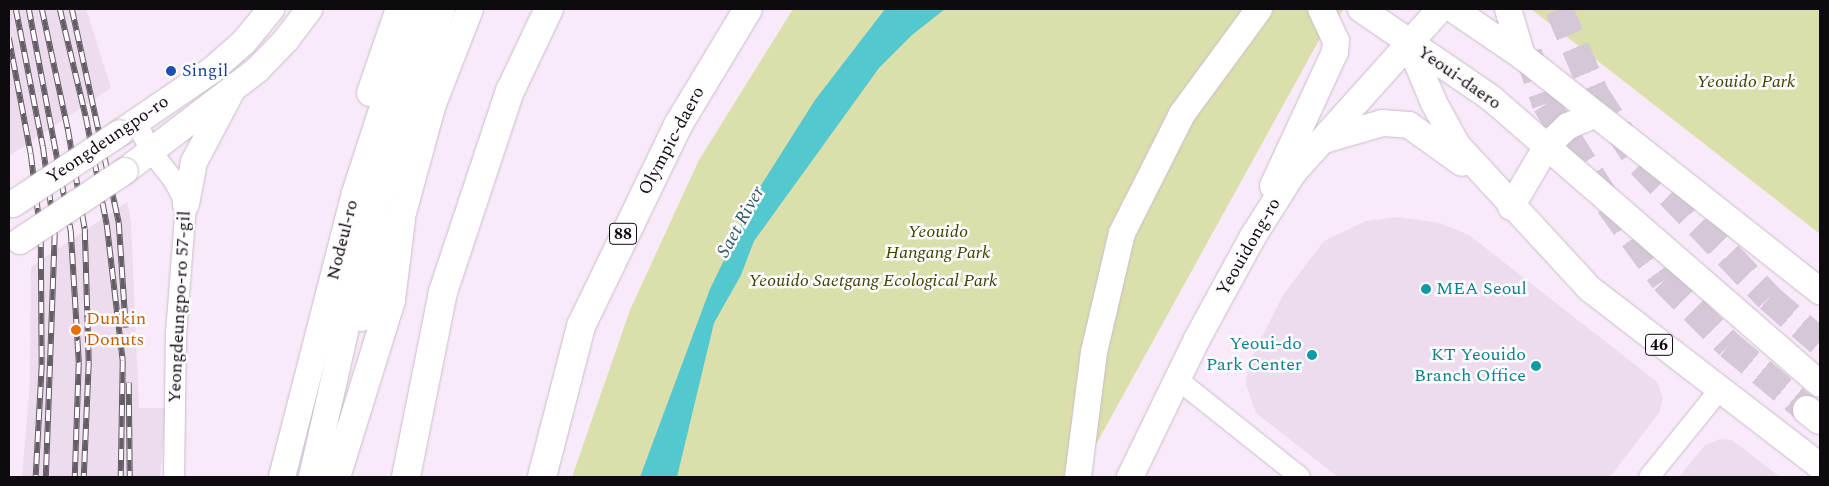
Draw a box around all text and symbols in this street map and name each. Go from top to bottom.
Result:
street label: Yeoui-daero [1413,41,1505,115]
place label: Singil [182,60,228,82]
marker: Singil [164,64,178,78]
park label: Yeouido Park [1697,71,1795,93]
street label: Olympic-daero [634,83,710,199]
street label: Yeongdeungpo-ro [43,91,173,189]
water label: Saet River [712,182,770,262]
street label: Yeouidong-ro [1212,194,1286,300]
street label: Nodeul-ro [323,198,363,282]
street label: Yeongdeungpo-ro 57-gil [164,210,196,404]
road number: 88 [608,220,638,248]
park label: Yeouido Hangang Park [886,222,990,264]
park label: Yeouido Saetgang Ecological Park [749,270,997,292]
place label: MEA Seoul [1436,278,1527,300]
marker: MEA Seoul [1420,283,1432,295]
place label: Dunkin Donuts [86,309,146,352]
marker: Dunkin Donuts [70,324,82,336]
road number: 46 [1644,332,1674,358]
place label: Yeoui-do Park Center [1206,334,1302,376]
place label: KT Yeouido Branch Office [1414,345,1526,388]
marker: Yeoui-do Park Center [1306,349,1318,361]
marker: KT Yeouido Branch Office [1530,360,1542,372]

